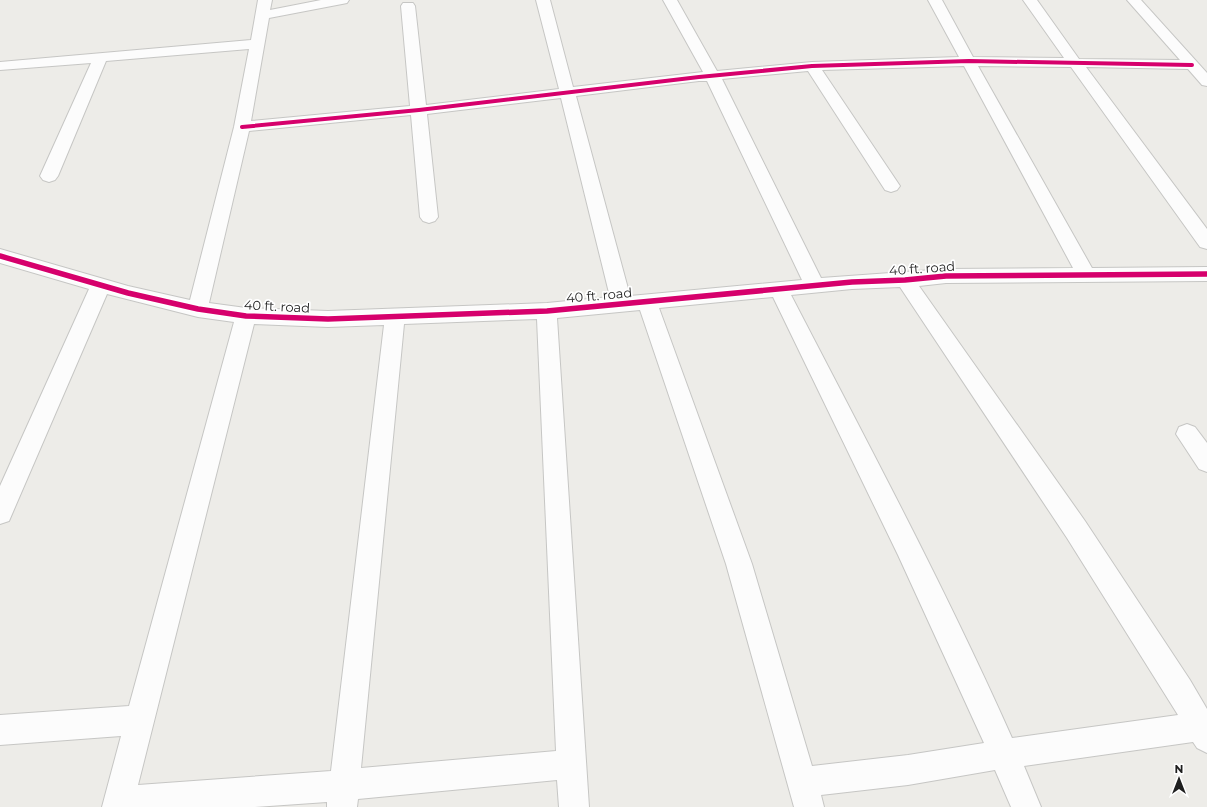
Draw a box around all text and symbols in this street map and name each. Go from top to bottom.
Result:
street label: 40 ft. road [888,258,956,278]
street label: 40 ft. road [565,284,633,306]
street label: 40 ft. road [244,296,310,316]
north arrow [1159,759,1199,799]
text: N [1175,762,1183,776]

